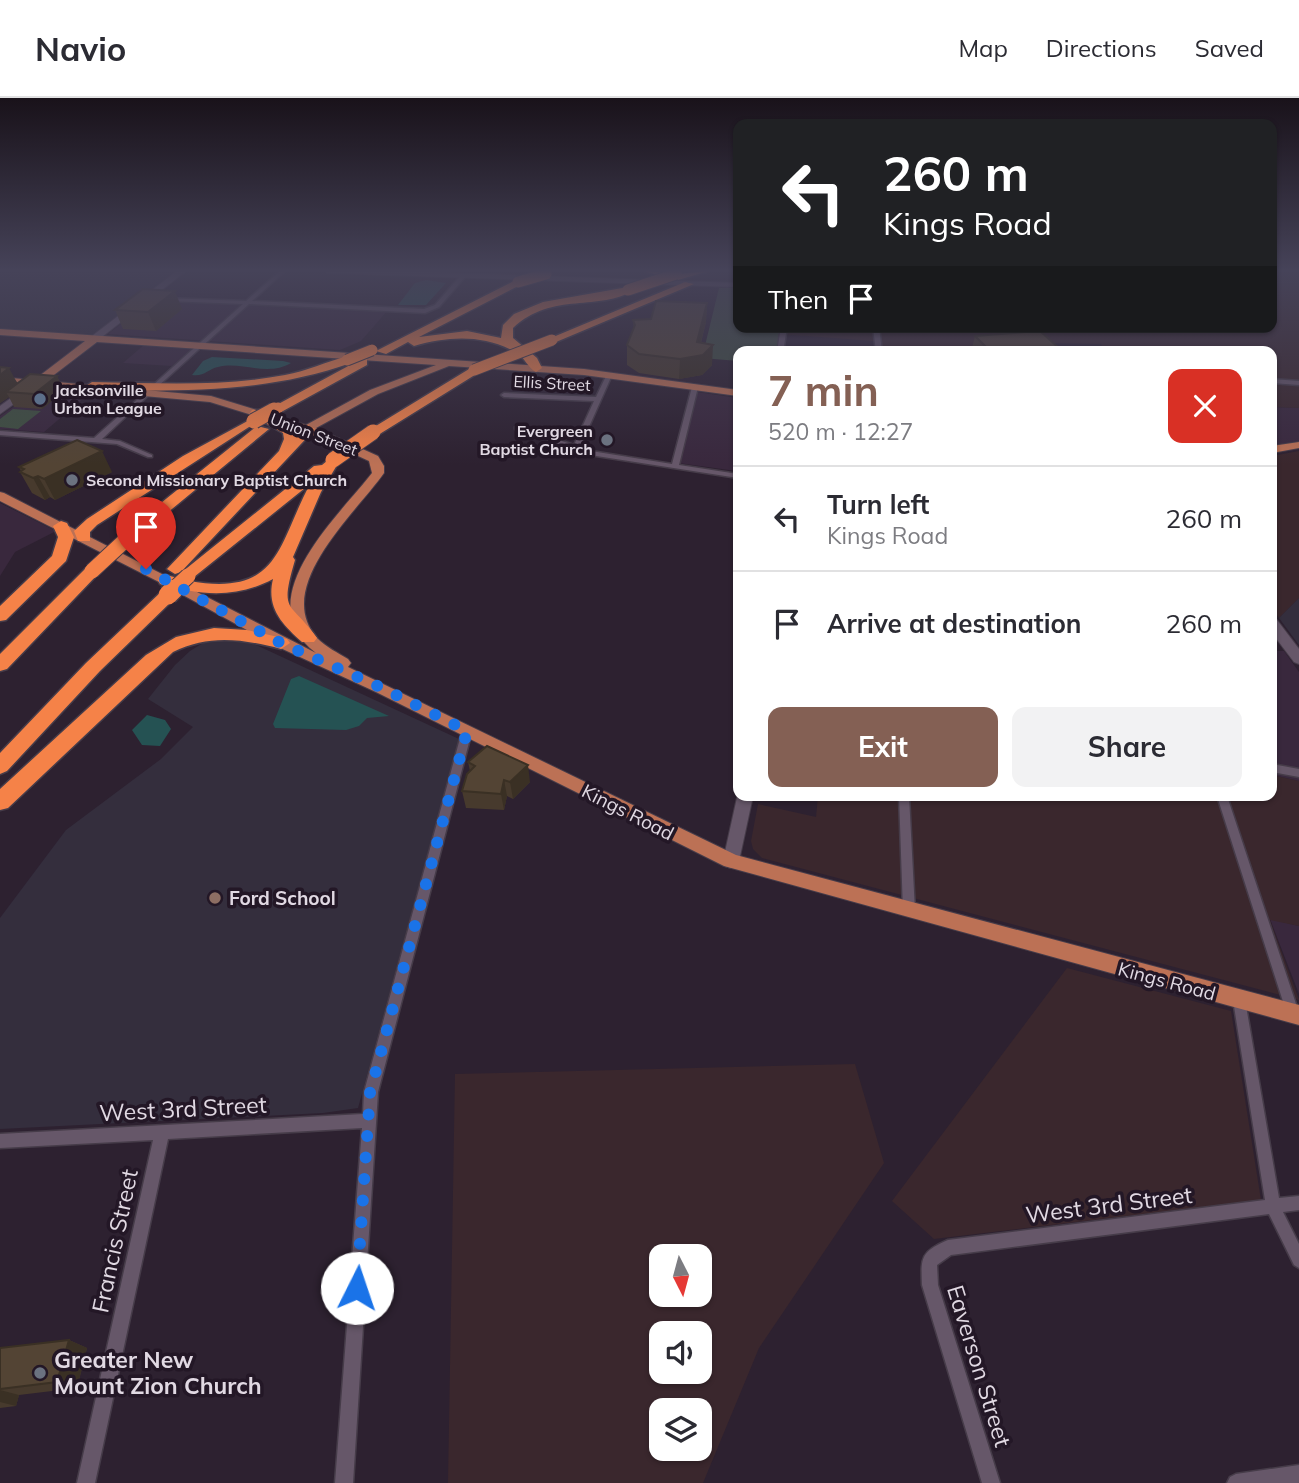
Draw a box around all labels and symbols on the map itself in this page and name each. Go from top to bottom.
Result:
street label: Ellis Street [513,371,591,395]
place label: Jacksonville Urban League [54,380,162,418]
marker: Jacksonville Urban League [32,391,48,407]
street label: Union Street [268,408,361,460]
place label: Evergreen Baptist Church [480,421,593,459]
marker: Evergreen Baptist Church [599,432,615,448]
place label: Second Missionary Baptist Church [86,470,347,490]
marker: Second Missionary Baptist Church [64,472,80,488]
pin [116,497,176,569]
street label: Kings Road [578,779,678,845]
place label: Ford School [229,886,336,910]
marker: Ford School [207,890,223,906]
street label: Kings Road [1116,956,1218,1006]
street label: West 3rd Street [99,1090,267,1127]
street label: Francis Street [85,1166,144,1315]
street label: West 3rd Street [1024,1180,1194,1229]
north arrow [649,1244,712,1307]
position arrow [320,1251,394,1325]
street label: Eaverson Street [941,1282,1018,1450]
place label: Greater New Mount Zion Church [54,1345,262,1400]
marker: Greater New Mount Zion Church [32,1365,48,1381]

